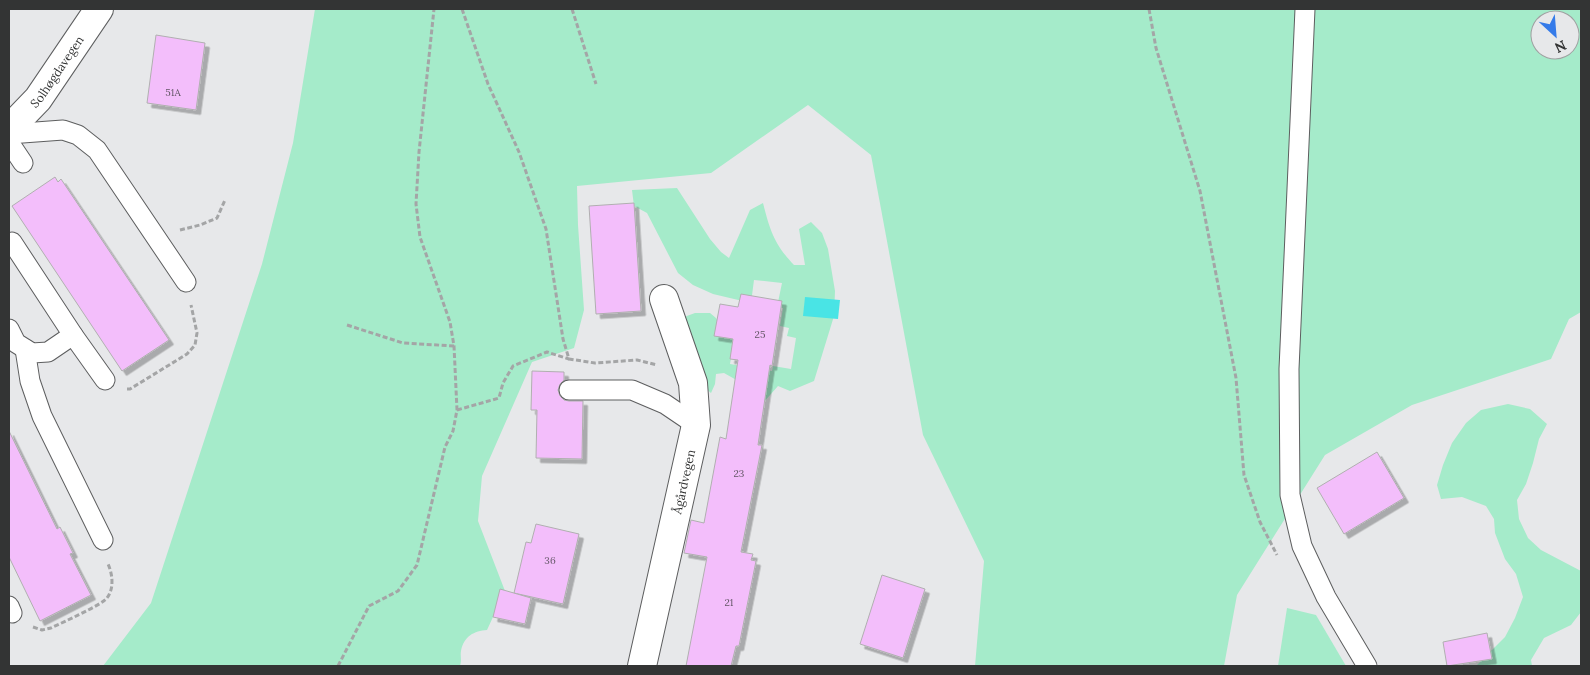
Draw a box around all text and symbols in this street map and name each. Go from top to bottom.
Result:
north arrow [1530,10,1580,60]
street label: Solhøgdavegen [27,32,86,111]
text: N [1552,36,1570,57]
house number: 51A [165,86,181,99]
house number: 25 [755,328,765,341]
street label: Ågårdvegen [669,448,698,516]
house number: 23 [734,467,745,480]
house number: 36 [544,554,556,567]
house number: 21 [724,596,734,609]

